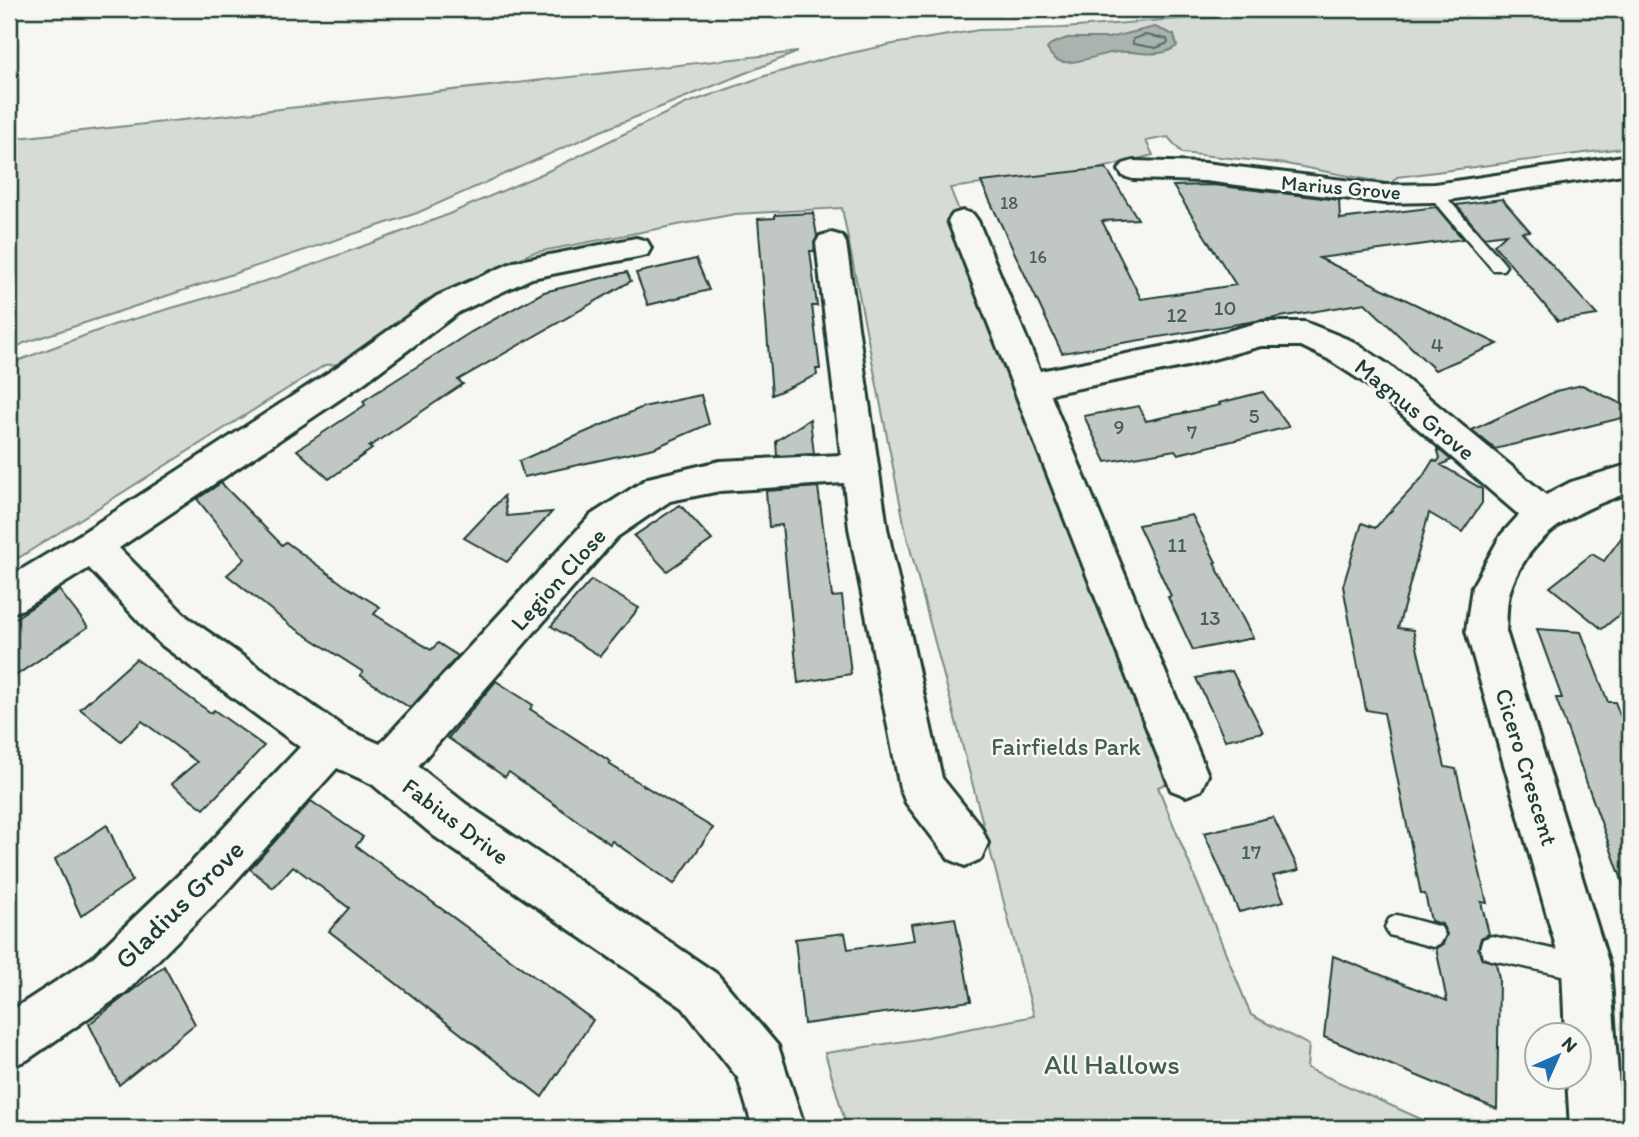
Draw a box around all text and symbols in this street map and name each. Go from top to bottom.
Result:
street label: Marius Grove [1280,169,1402,205]
house number: 18 [1000,192,1018,214]
house number: 16 [1029,246,1047,268]
house number: 10 [1214,295,1236,320]
house number: 12 [1167,302,1187,327]
house number: 4 [1431,332,1444,357]
street label: Magnus Grove [1349,352,1481,466]
house number: 5 [1248,403,1260,428]
house number: 9 [1114,414,1124,439]
house number: 7 [1187,419,1197,444]
street label: Legion Close [504,521,612,637]
house number: 11 [1167,532,1187,557]
house number: 13 [1199,605,1221,630]
street label: Cicero Crescent [1489,685,1565,849]
park label: Fairfields Park [991,732,1141,761]
street label: Fabius Drive [397,771,515,871]
street label: Gladius Grove [107,832,251,976]
house number: 17 [1241,839,1261,864]
north arrow [1524,1021,1594,1092]
text: N [1557,1032,1582,1057]
park label: All Hallows [1044,1047,1180,1081]

